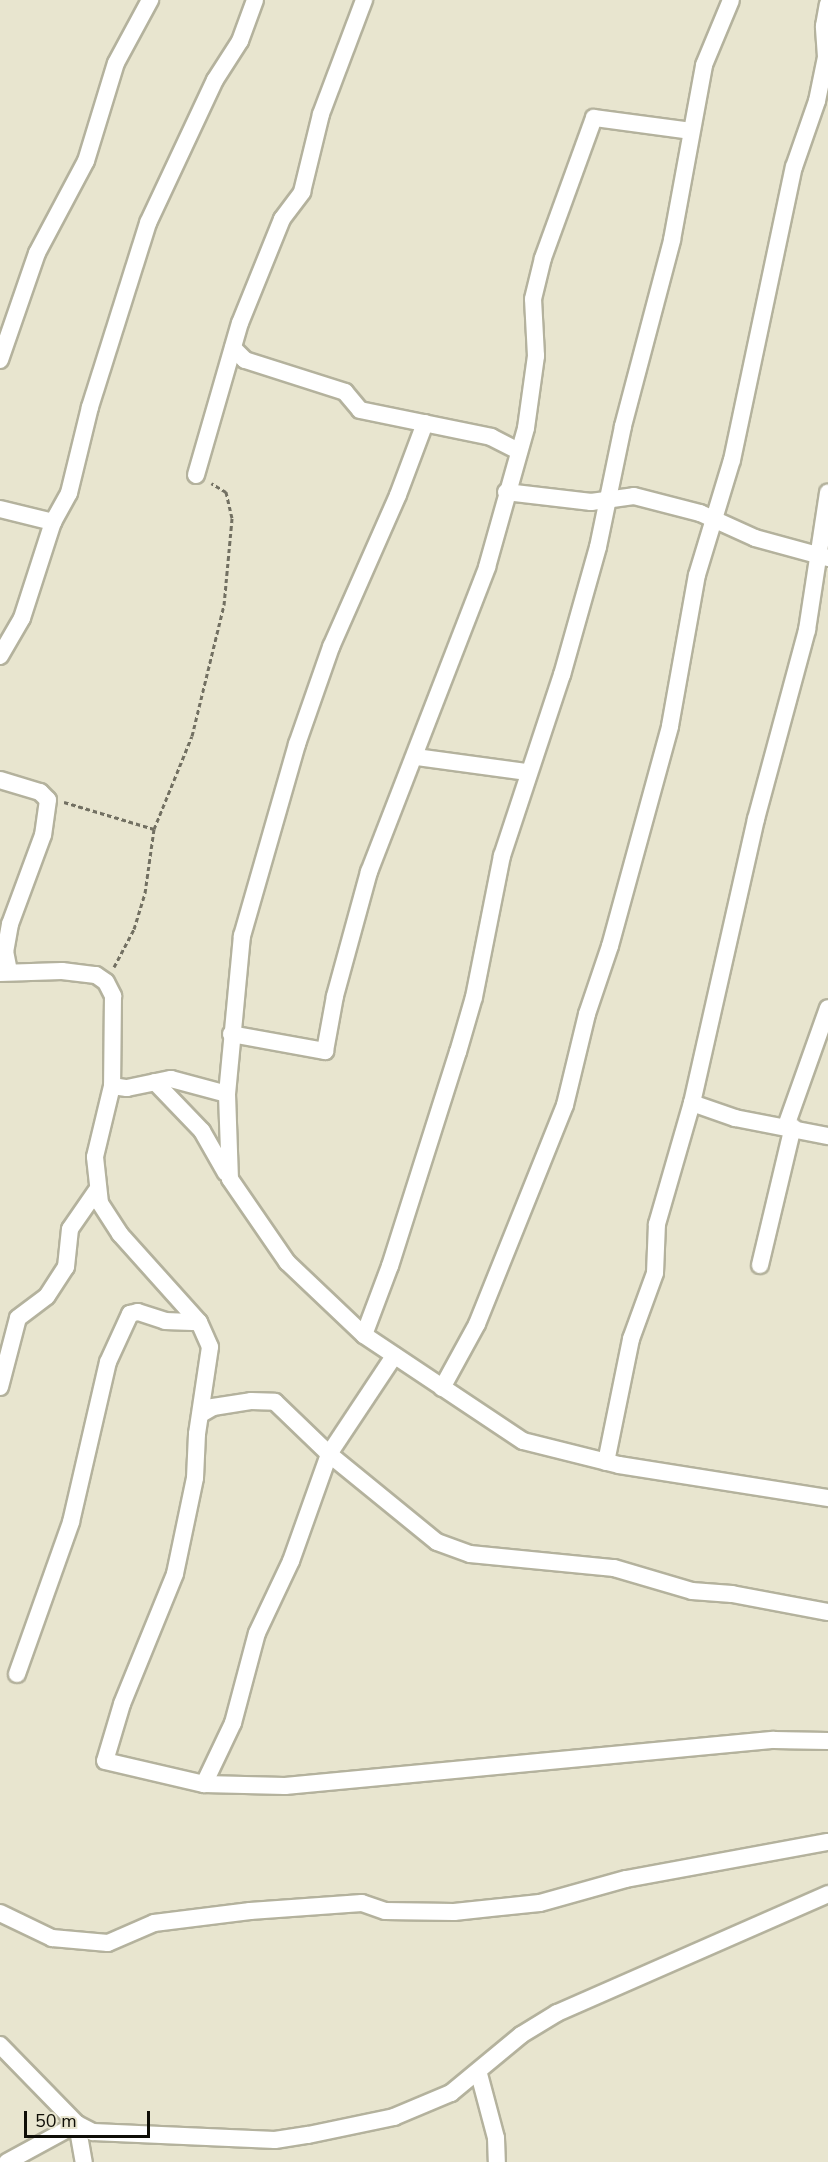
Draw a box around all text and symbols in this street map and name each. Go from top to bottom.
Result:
scale bar [27,2099,153,2137]
text: 50 m [35,2109,77,2133]

